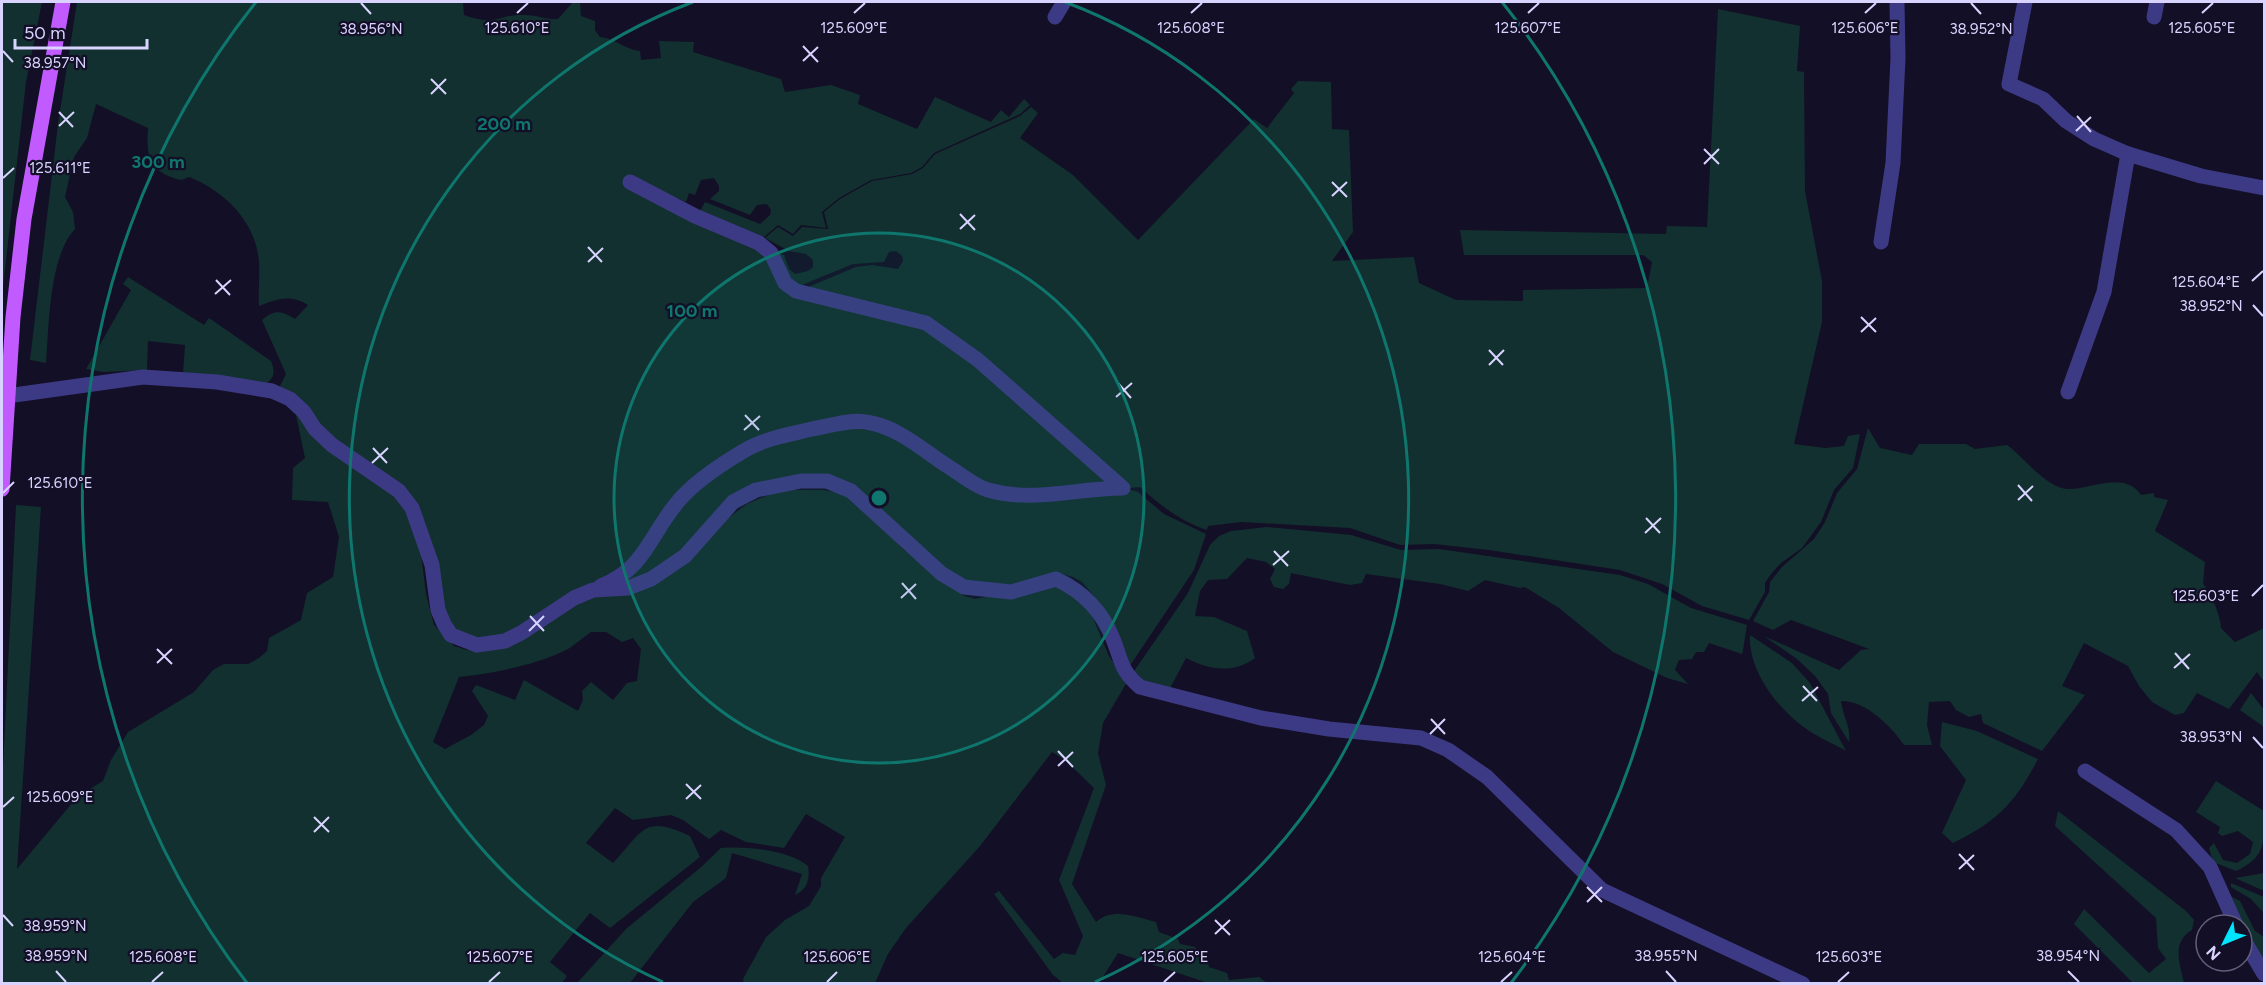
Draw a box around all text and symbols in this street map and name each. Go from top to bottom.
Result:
scale bar [15,12,147,50]
text: 125.610°E [484,19,550,37]
text: 125.609°E [820,19,888,37]
text: 125.608°E [1157,19,1225,37]
text: 125.607°E [1495,19,1561,37]
text: 125.606°E [1831,19,1899,37]
text: 125.605°E [2168,19,2236,37]
text: 38.956°N [339,20,403,38]
text: 38.952°N [1949,20,2013,38]
text: 50 m [24,22,66,44]
text: 38.957°N [24,54,86,72]
text: 200 m [477,113,531,135]
text: 300 m [131,151,185,173]
text: 125.611°E [29,159,91,177]
text: 125.604°E [2172,273,2240,291]
text: 38.952°N [2179,297,2243,315]
text: 100 m [667,300,717,322]
text: 125.610°E [27,474,93,492]
centre of rings [869,488,889,508]
text: 125.603°E [2172,587,2240,605]
text: 38.953°N [2180,728,2242,746]
text: 125.609°E [26,788,94,806]
north arrow [2194,913,2254,973]
text: 38.959°N [23,917,87,935]
text: N [2202,942,2225,964]
text: 38.959°N [24,947,88,965]
text: 38.955°N [1634,947,1698,965]
text: 38.954°N [2036,947,2100,965]
text: 125.608°E [129,948,197,966]
text: 125.607°E [467,948,533,966]
text: 125.606°E [803,948,871,966]
text: 125.605°E [1141,948,1209,966]
text: 125.604°E [1478,948,1546,966]
text: 125.603°E [1815,948,1883,966]

